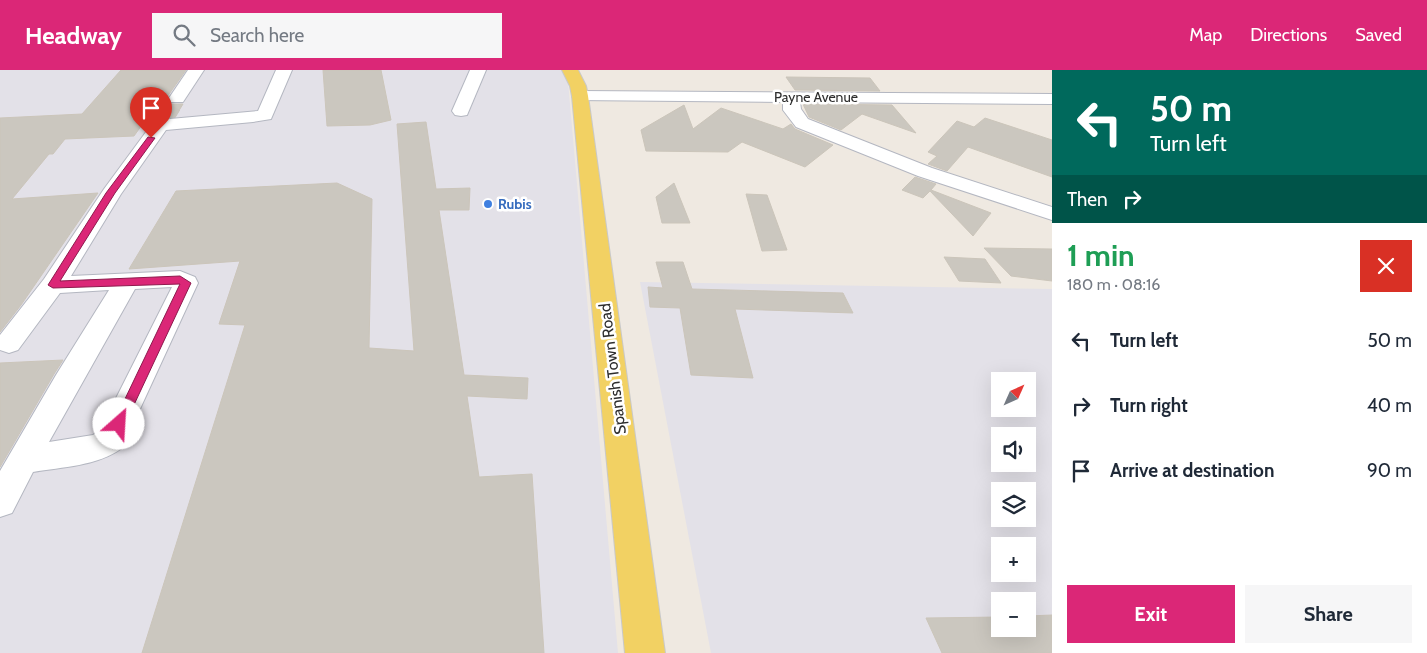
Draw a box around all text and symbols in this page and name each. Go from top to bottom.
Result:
search box [152,13,502,58]
text: Headway [25,21,122,50]
icon: search [170,21,198,49]
text: Search here [210,24,304,47]
text: Map [1189,24,1222,46]
text: Directions [1250,24,1327,46]
text: Saved [1355,24,1402,46]
pin [130,87,172,138]
text: 50 m [1150,87,1232,130]
street label: Payne Avenue [774,88,858,106]
icon: left [1067,90,1132,155]
icon: arrive [137,94,165,122]
text: Turn left [1150,130,1227,157]
icon: right [1118,185,1146,213]
text: Then [1067,188,1108,211]
place label: Rubis [498,195,532,213]
marker: Rubis [482,198,494,210]
text: 1 min [1067,237,1135,274]
button: close [1360,240,1412,292]
text: 180 m · 08:16 [1067,275,1160,294]
street label: Spanish Town Road [595,302,630,436]
icon: left [1067,327,1095,355]
text: Turn left [1110,329,1178,352]
text: 50 m [1368,329,1412,352]
north arrow [991,372,1036,418]
map controls [991,372,1036,637]
icon: right [1067,392,1095,420]
text: Turn right [1110,394,1188,417]
text: 40 m [1367,394,1412,417]
position arrow [92,397,144,449]
button: sound [991,427,1036,472]
icon: arrive [1067,457,1095,485]
text: Arrive at destination [1110,459,1274,482]
text: 90 m [1367,459,1412,482]
button: layers [991,482,1036,527]
button: + [991,537,1036,582]
button: Exit [1067,585,1235,643]
button: Share [1245,585,1412,643]
button: − [991,592,1036,637]

